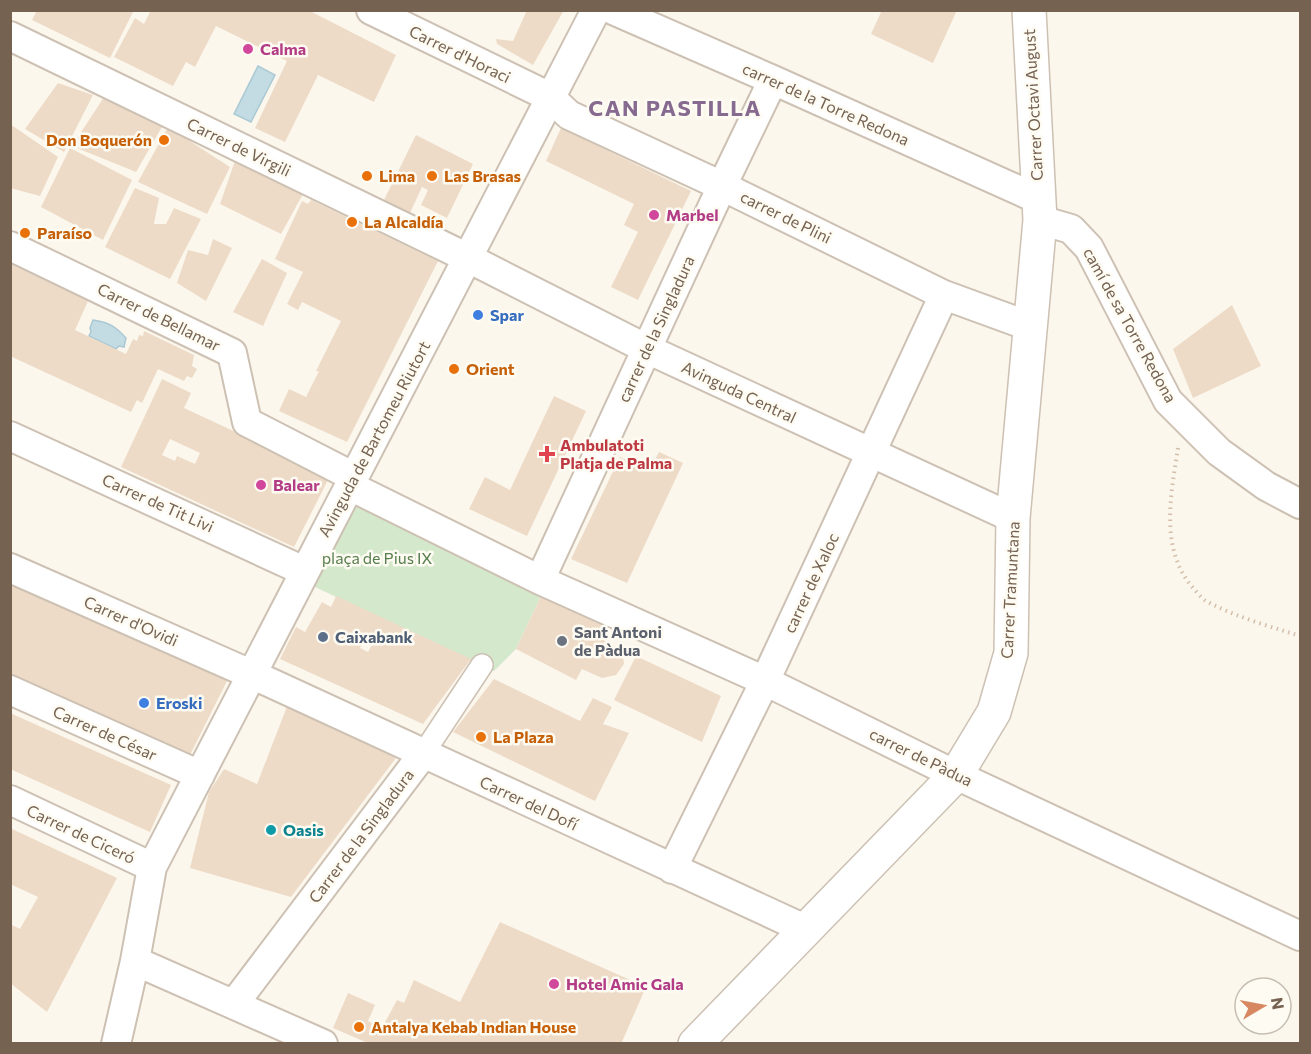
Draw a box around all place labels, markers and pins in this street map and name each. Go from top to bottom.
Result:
place label: Calma [260,39,306,58]
marker: Calma [241,42,255,56]
place label: Don Boquerón [46,130,152,149]
marker: Don Boquerón [157,133,171,147]
place label: Lima [379,166,415,185]
place label: Las Brasas [444,166,521,185]
marker: Lima [360,169,374,183]
marker: Las Brasas [425,169,439,183]
place label: Marbel [666,205,719,224]
marker: Marbel [647,208,661,222]
place label: La Alcaldía [364,212,443,231]
marker: La Alcaldía [345,215,359,229]
place label: Paraíso [37,223,93,242]
marker: Paraíso [18,226,32,240]
place label: Spar [490,305,525,324]
marker: Spar [471,308,485,322]
place label: Orient [466,359,515,378]
marker: Orient [447,362,461,376]
place label: Ambulatoti Platja de Palma [560,435,672,472]
marker: Ambulatoti Platja de Palma [538,445,556,463]
place label: Balear [273,475,320,494]
marker: Balear [254,478,268,492]
place label: Sant Antoni de Pàdua [574,622,662,659]
place label: Caixabank [335,627,413,646]
marker: Caixabank [316,630,330,644]
marker: Sant Antoni de Pàdua [555,634,569,648]
place label: Eroski [156,693,202,712]
marker: Eroski [137,696,151,710]
place label: La Plaza [493,727,554,746]
marker: La Plaza [474,730,488,744]
place label: Oasis [283,820,324,839]
marker: Oasis [264,823,278,837]
place label: Hotel Amic Gala [566,974,684,993]
marker: Hotel Amic Gala [547,977,561,991]
place label: Antalya Kebab Indian House [371,1017,576,1036]
marker: Antalya Kebab Indian House [352,1020,366,1034]

